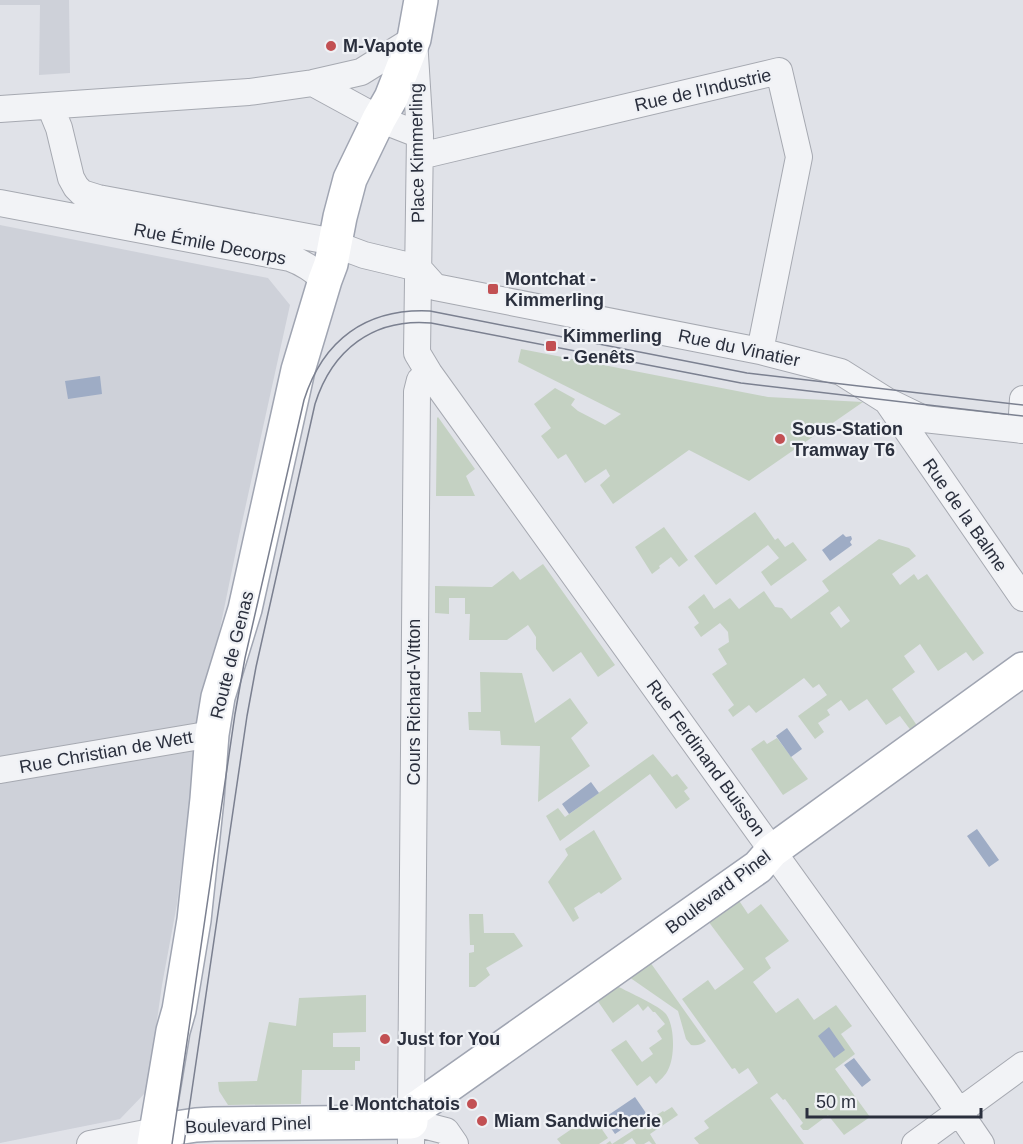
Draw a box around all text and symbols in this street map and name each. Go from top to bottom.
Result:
place label: M-Vapote [343,36,423,56]
marker: M-Vapote [324,39,338,53]
street label: Rue de l'Industrie [633,65,773,115]
street label: Place Kimmerling [406,83,428,223]
street label: Rue Émile Decorps [132,219,288,269]
place label: Montchat - Kimmerling [505,269,604,310]
marker: Montchat - Kimmerling [486,282,500,296]
street label: Rue du Vinatier [676,325,802,371]
place label: Kimmerling - Genêts [563,326,662,367]
marker: Kimmerling - Genêts [544,339,558,353]
place label: Sous-Station Tramway T6 [792,419,903,460]
marker: Sous-Station Tramway T6 [773,432,787,446]
street label: Rue de la Balme [919,455,1011,575]
street label: Route de Genas [206,589,258,721]
street label: Cours Richard-Vitton [404,619,424,785]
street label: Rue Ferdinand Buisson [643,676,769,840]
street label: Rue Christian de Wett [18,727,194,777]
street label: Boulevard Pinel [662,846,774,938]
place label: Just for You [397,1029,500,1049]
marker: Just for You [378,1032,392,1046]
scale bar [807,1081,981,1119]
text: 50 m [816,1092,856,1112]
place label: Le Montchatois [328,1094,460,1114]
marker: Le Montchatois [465,1097,479,1111]
place label: Miam Sandwicherie [494,1111,661,1131]
street label: Boulevard Pinel [185,1113,311,1137]
marker: Miam Sandwicherie [475,1114,489,1128]

